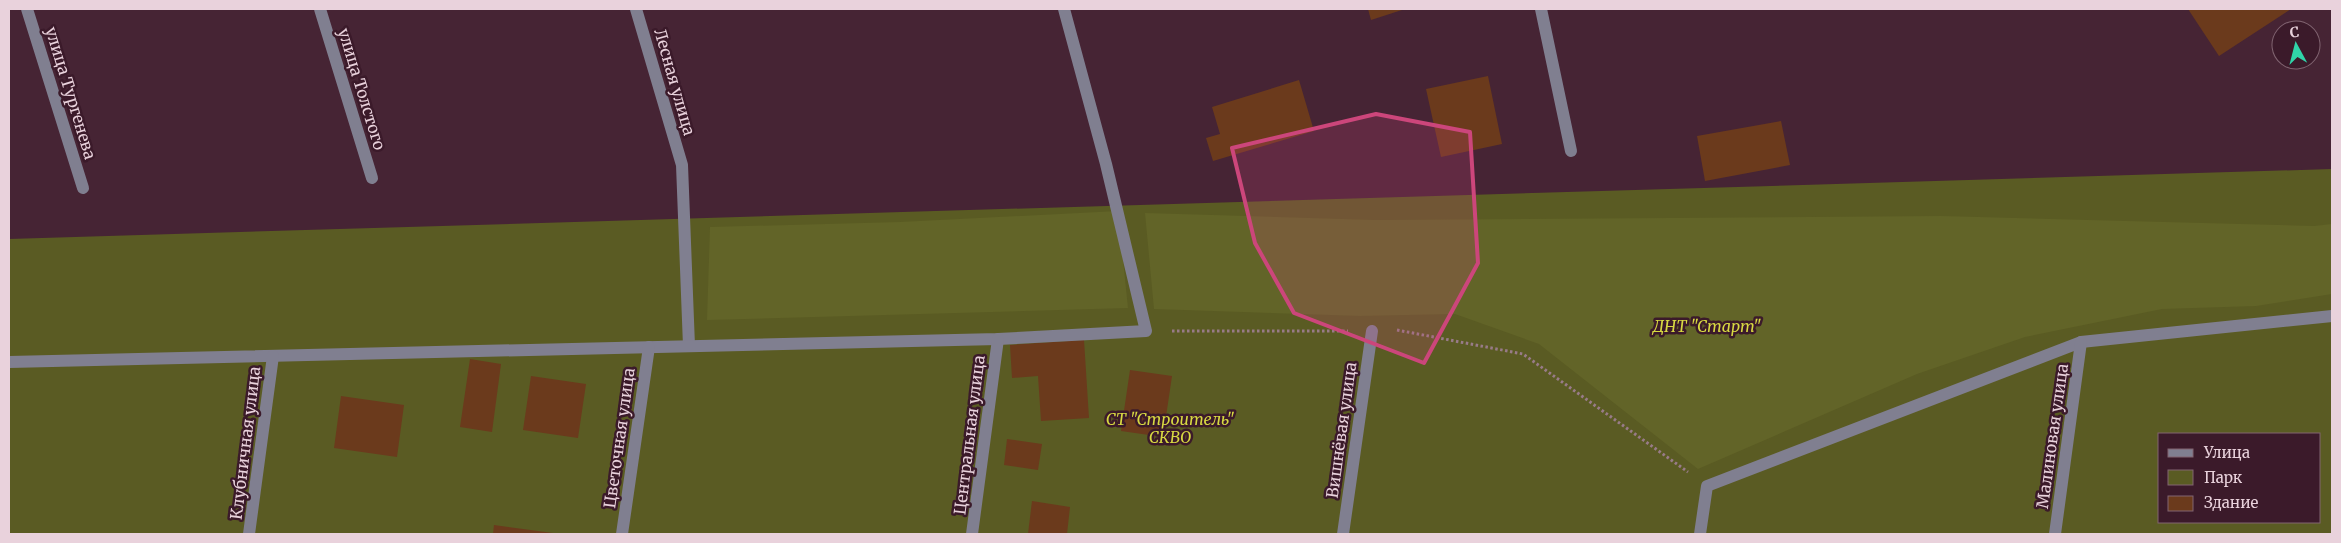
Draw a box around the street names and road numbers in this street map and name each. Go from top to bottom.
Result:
street label: улица Тургенева [41,24,101,162]
street label: улица Толстого [334,26,390,152]
street label: Лесная улица [650,26,700,138]
street label: Центральная улица [949,354,989,516]
street label: Вишнёвая улица [1322,360,1361,499]
street label: Малиновая улица [2032,362,2072,510]
street label: Клубничная улица [226,365,264,521]
street label: Цветочная улица [599,366,639,510]

